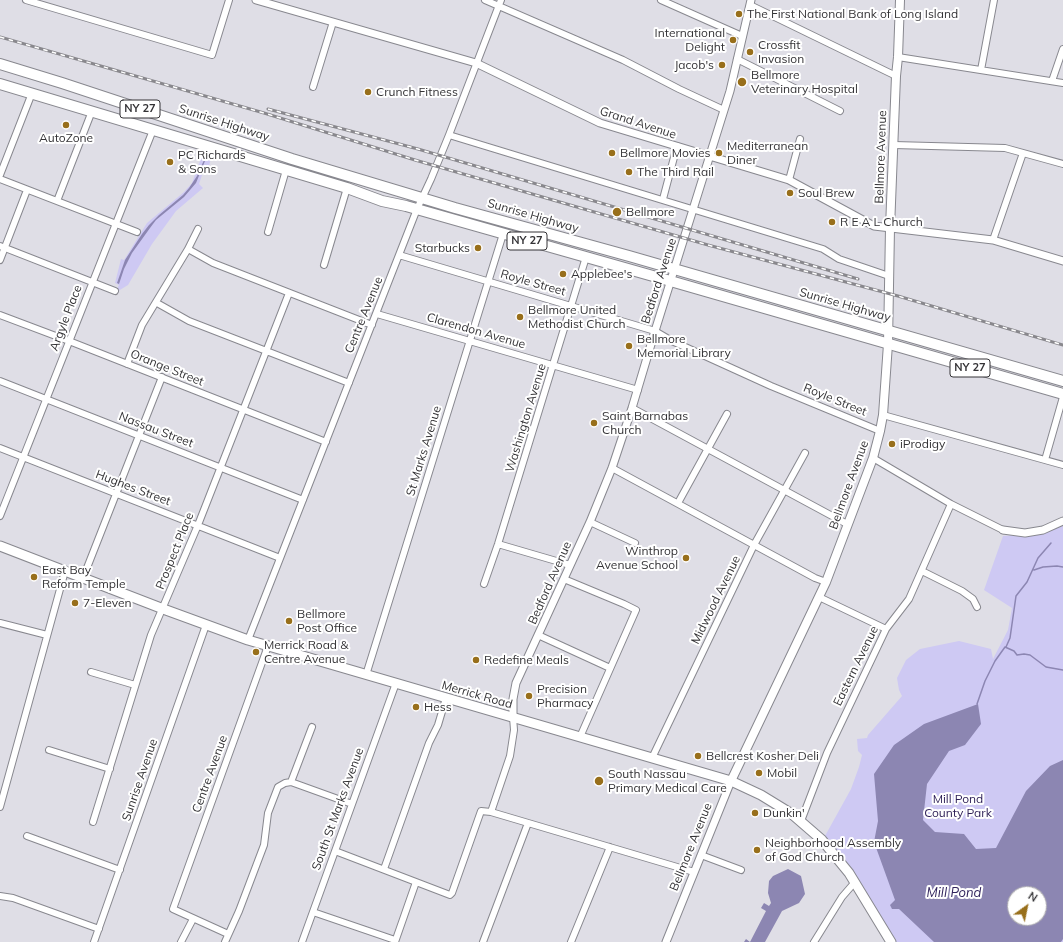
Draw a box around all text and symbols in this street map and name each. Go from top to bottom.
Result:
place label: The First National Bank of Long Island [747,7,958,21]
marker: The First National Bank of Long Island [734,9,744,19]
place label: International Delight [655,26,725,54]
marker: International Delight [728,35,738,45]
place label: Crossfit Invasion [758,38,804,66]
marker: Crossfit Invasion [745,47,755,57]
place label: Jacob's [674,58,714,72]
marker: Jacob's [717,60,727,70]
place label: Bellmore Veterinary Hospital [751,68,858,96]
marker: Bellmore Veterinary Hospital [736,76,748,88]
place label: Crunch Fitness [376,85,458,99]
marker: Crunch Fitness [363,87,373,97]
road number: NY 27 [120,100,160,118]
street label: Sunrise Highway [177,102,271,144]
street label: Grand Avenue [598,104,678,142]
street label: Bellmore Avenue [872,110,890,204]
marker: AutoZone [61,120,71,130]
place label: AutoZone [39,131,93,145]
place label: Mediterranean Diner [727,139,808,167]
place label: Bellmore Movies [620,146,710,160]
place label: PC Richards & Sons [178,148,246,176]
marker: Bellmore Movies [607,148,617,158]
marker: Mediterranean Diner [714,148,724,158]
marker: PC Richards & Sons [165,157,175,167]
place label: The Third Rail [637,165,714,179]
marker: The Third Rail [624,167,634,177]
place label: Soul Brew [798,186,855,200]
marker: Soul Brew [785,188,795,198]
street label: Sunrise Highway [486,196,580,236]
place label: Bellmore [626,205,675,219]
marker: Bellmore [611,206,623,218]
place label: R E A L Church [840,215,923,229]
marker: R E A L Church [827,217,837,227]
road number: NY 27 [507,232,547,250]
street label: Bedford Avenue [638,236,680,326]
place label: Starbucks [415,241,470,255]
marker: Starbucks [473,243,483,253]
street label: Royle Street [499,267,567,299]
place label: Applebee's [571,267,632,281]
marker: Applebee's [558,269,568,279]
street label: Centre Avenue [342,275,386,355]
street label: Argyle Place [47,283,85,353]
street label: Sunrise Highway [798,285,892,325]
place label: Bellmore United Methodist Church [528,303,626,331]
street label: Clarendon Avenue [425,310,527,352]
marker: Bellmore United Methodist Church [515,312,525,322]
place label: Bellmore Memorial Library [637,332,731,360]
marker: Bellmore Memorial Library [624,341,634,351]
street label: Orange Street [128,347,206,389]
road number: NY 27 [950,359,990,377]
street label: Washington Avenue [503,362,549,474]
street label: Royle Street [801,381,869,419]
street label: St Marks Avenue [403,404,445,498]
street label: Nassau Street [117,409,195,451]
place label: Saint Barnabas Church [602,409,688,437]
marker: Saint Barnabas Church [589,418,599,428]
place label: iProdigy [900,437,945,451]
street label: Bellmore Avenue [826,439,872,531]
marker: iProdigy [887,439,897,449]
street label: Hughes Street [93,467,173,509]
street label: Prospect Place [153,510,197,592]
street label: Bedford Avenue [525,539,575,627]
place label: Winthrop Avenue School [596,544,678,572]
marker: Winthrop Avenue School [681,553,691,563]
street label: Midwood Avenue [688,553,744,647]
place label: East Bay Reform Temple [42,563,125,591]
marker: East Bay Reform Temple [29,572,39,582]
place label: 7-Eleven [83,596,132,610]
marker: 7-Eleven [70,598,80,608]
place label: Bellmore Post Office [297,607,357,635]
marker: Bellmore Post Office [284,616,294,626]
street label: Eastern Avenue [830,624,882,708]
place label: Merrick Road & Centre Avenue [264,638,348,666]
marker: Merrick Road & Centre Avenue [251,647,261,657]
place label: Redefine Meals [484,653,569,667]
marker: Redefine Meals [471,655,481,665]
street label: Merrick Road [440,678,514,712]
place label: Precision Pharmacy [537,682,593,710]
marker: Precision Pharmacy [524,691,534,701]
place label: Hess [424,700,452,714]
marker: Hess [411,702,421,712]
street label: Centre Avenue [189,733,231,815]
street label: Sunrise Avenue [119,737,161,823]
street label: South St Marks Avenue [309,746,367,872]
place label: Bellcrest Kosher Deli [706,749,819,763]
marker: Bellcrest Kosher Deli [693,751,703,761]
place label: Mobil [767,766,797,780]
place label: South Nassau Primary Medical Care [608,767,727,795]
marker: Mobil [754,768,764,778]
marker: South Nassau Primary Medical Care [593,775,605,787]
park label: Mill Pond County Park [924,792,992,820]
street label: Bellmore Avenue [667,801,715,893]
place label: Dunkin' [763,806,805,820]
marker: Dunkin' [750,808,760,818]
place label: Neighborhood Assembly of God Church [765,836,901,864]
marker: Neighborhood Assembly of God Church [752,845,762,855]
water label: Mill Pond [927,885,981,901]
north arrow [1007,886,1047,926]
text: N [1026,889,1040,905]

